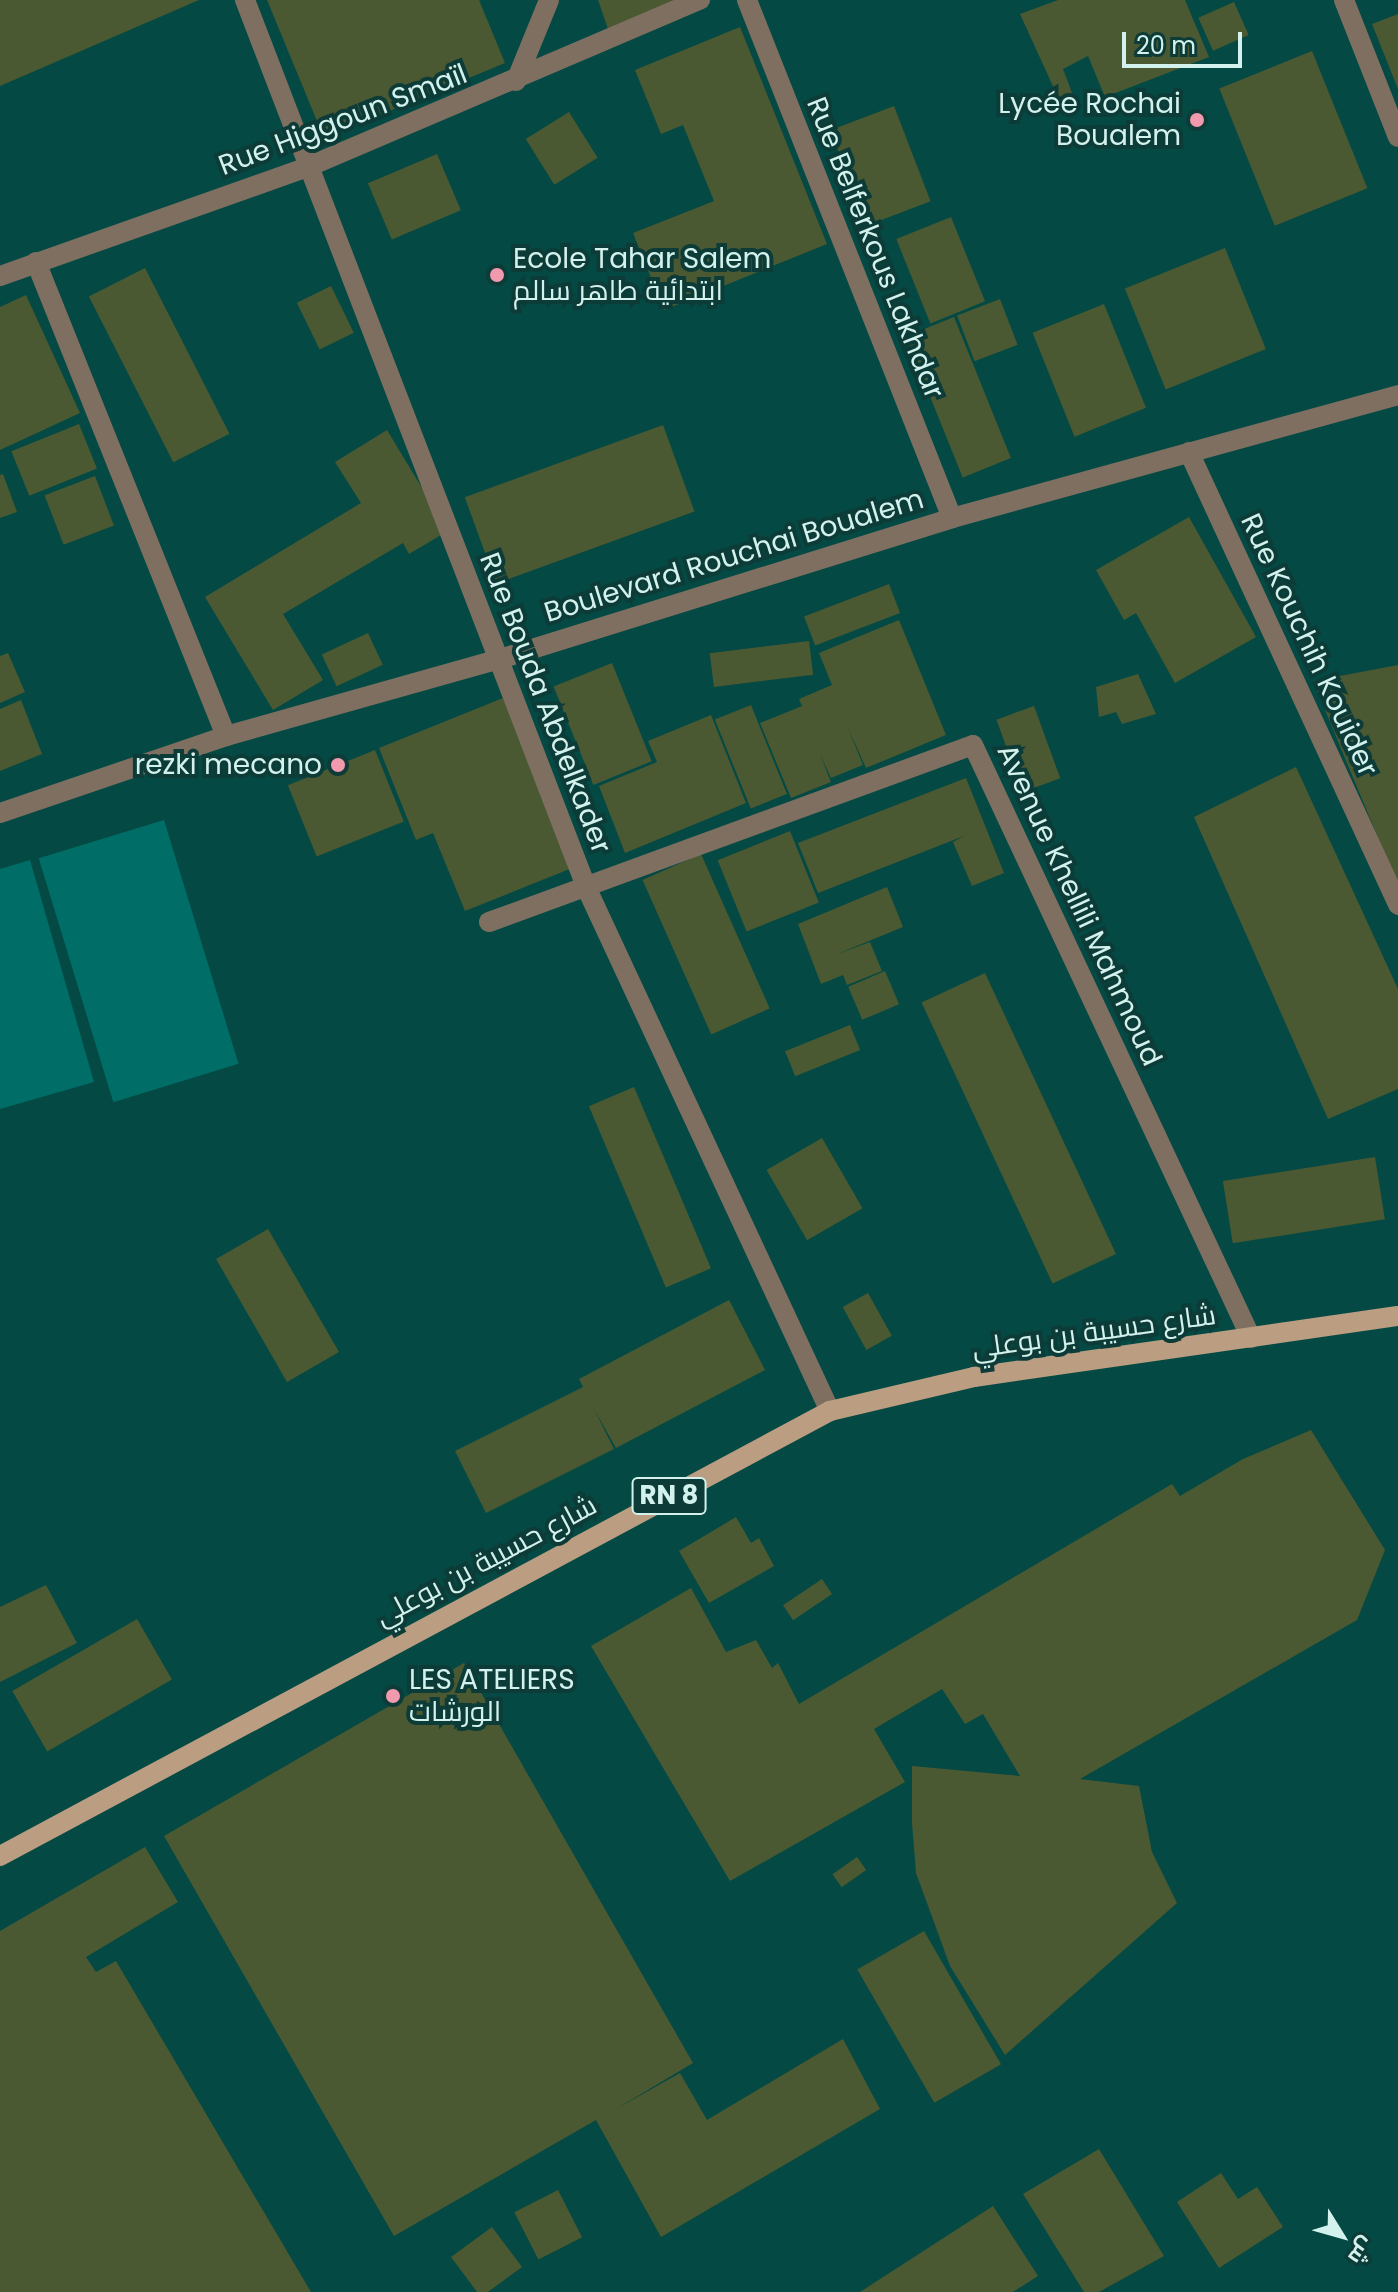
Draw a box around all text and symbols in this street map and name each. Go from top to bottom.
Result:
scale bar [1126,16,1246,66]
text: 20 m [1136,29,1196,62]
street label: Rue Higgoun Smaïl [214,57,472,183]
place label: Lycée Rochai Boualem [998,87,1181,153]
street label: Rue Belferkous Lakhdar [799,92,951,404]
marker: Lycée Rochai Boualem [1188,111,1206,129]
place label: Ecole Tahar Salem ابتدائية طاهر سالم [513,242,771,308]
marker: Ecole Tahar Salem ابتدائية طاهر سالم [488,266,506,284]
street label: Boulevard Rouchai Boualem [540,482,928,630]
street label: Rue Kouchih Kouider [1233,508,1385,782]
street label: Rue Bouda Abdelkader [472,548,618,858]
street label: Avenue Khellili Mahmoud [990,739,1168,1071]
place label: rezki mecano [135,748,322,782]
marker: rezki mecano [329,756,347,774]
street label: شارع حسيبة بن بوعلي [970,1298,1218,1366]
road number: RN 8 [631,1474,707,1518]
street label: شارع حسيبة بن بوعلي [370,1488,602,1634]
place label: LES ATELIERS الورشات [409,1663,575,1729]
marker: LES ATELIERS الورشات [384,1687,402,1705]
north arrow [1302,2196,1382,2276]
text: ش [1341,2230,1382,2271]

